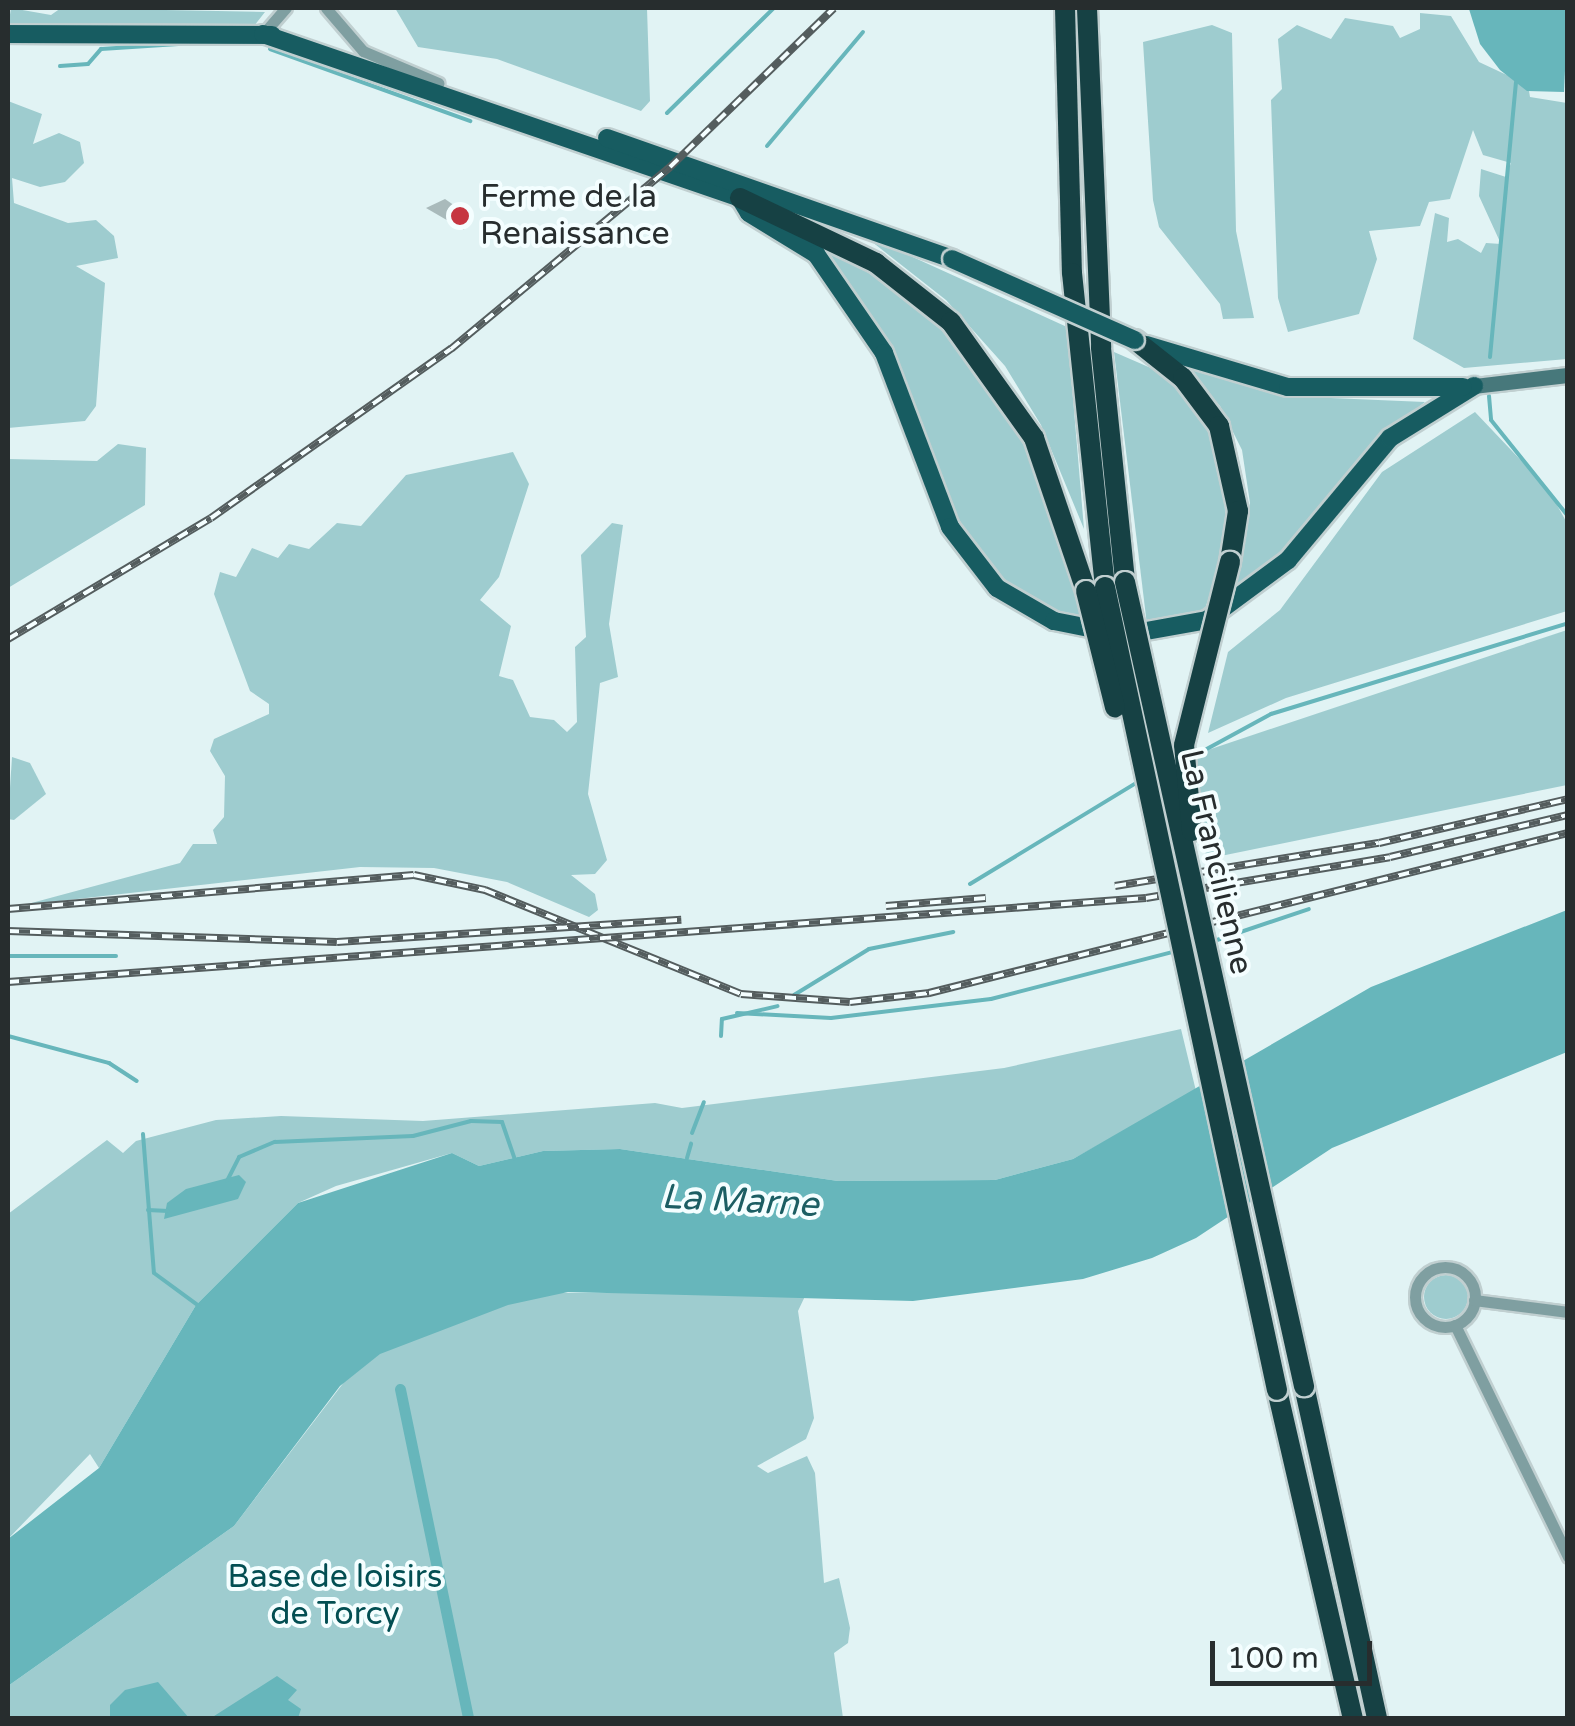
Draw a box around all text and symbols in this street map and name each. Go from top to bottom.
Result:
place label: Ferme de la Renaissance [480,179,670,254]
marker: Ferme de la Renaissance [449,205,471,227]
street label: La Francilienne [1172,746,1260,978]
water label: La Marne [661,1176,819,1226]
park label: Base de loisirs de Torcy [228,1559,442,1634]
scale bar [1215,1621,1378,1683]
text: 100 m [1227,1640,1319,1677]

